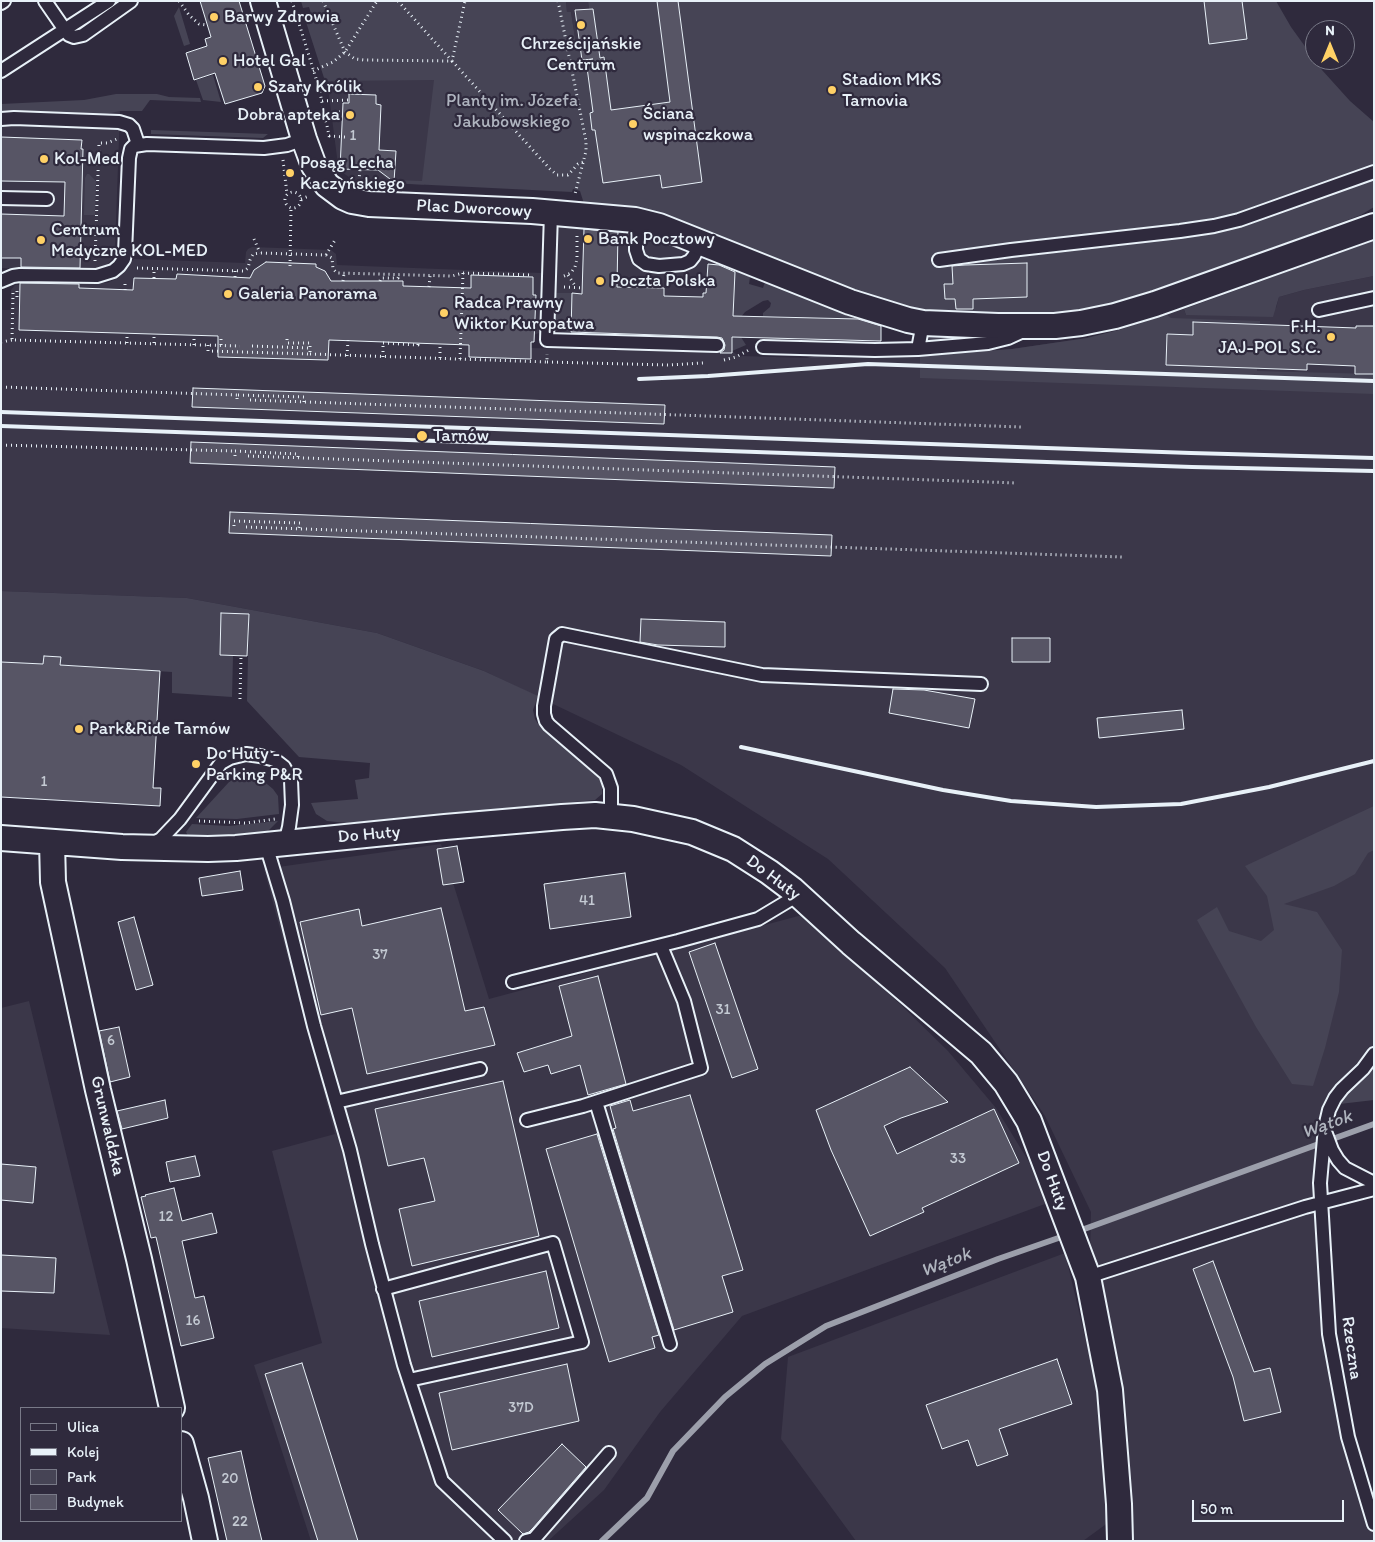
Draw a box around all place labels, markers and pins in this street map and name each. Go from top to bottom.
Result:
place label: Barwy Zdrowia [224,6,339,28]
marker: Barwy Zdrowia [208,11,220,23]
marker: Chrześcijańskie Centrum [575,19,587,31]
place label: Chrześcijańskie Centrum [521,33,641,76]
place label: Hotel Gal [233,50,306,72]
marker: Hotel Gal [217,55,229,67]
place label: Stadion MKS Tarnovia [842,69,941,112]
place label: Szary Królik [268,76,362,98]
marker: Szary Królik [252,81,264,93]
marker: Stadion MKS Tarnovia [826,84,838,96]
place label: Ściana wspinaczkowa [643,103,753,146]
place label: Dobra apteka [237,104,340,126]
marker: Dobra apteka [344,109,356,121]
marker: Ściana wspinaczkowa [627,118,639,130]
place label: Kol-Med [54,148,120,170]
place label: Posąg Lecha Kaczyńskiego [300,152,405,194]
marker: Kol-Med [38,153,50,165]
marker: Posąg Lecha Kaczyńskiego [284,167,296,179]
place label: Centrum Medyczne KOL-MED [51,219,208,262]
place label: Bank Pocztowy [598,228,715,250]
marker: Bank Pocztowy [582,233,594,245]
marker: Centrum Medyczne KOL-MED [35,234,47,246]
place label: Poczta Polska [610,270,715,292]
marker: Poczta Polska [594,275,606,287]
place label: Galeria Panorama [238,283,377,305]
marker: Galeria Panorama [222,288,234,300]
place label: Radca Prawny Wiktor Kuropatwa [454,292,594,334]
marker: Radca Prawny Wiktor Kuropatwa [438,307,450,319]
place label: F.H. JAJ-POL S.C. [1218,316,1321,358]
marker: F.H. JAJ-POL S.C. [1325,331,1337,343]
place label: Tarnów [433,425,489,447]
marker: Tarnów [415,429,429,443]
place label: Park&Ride Tarnów [89,718,230,740]
marker: Park&Ride Tarnów [73,723,85,735]
place label: Do Huty - Parking P&R [206,743,303,786]
marker: Do Huty - Parking P&R [190,758,202,770]

